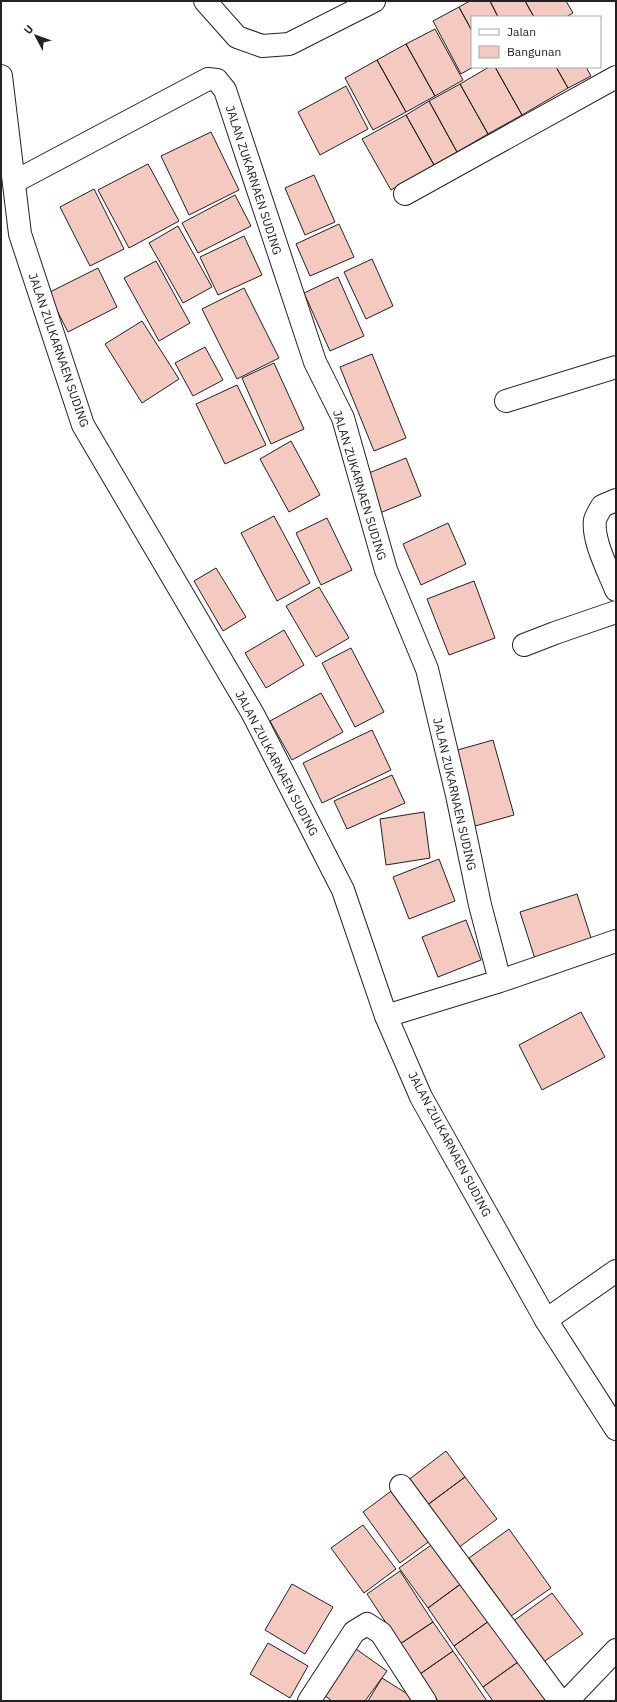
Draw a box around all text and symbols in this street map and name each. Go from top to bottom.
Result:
north arrow [16,16,56,56]
legend [471,16,601,68]
text: U [21,22,36,37]
text: Jalan [507,24,536,39]
text: Bangunan [507,44,561,59]
street label: JALAN ZUKARNAEN SUDING [223,103,285,257]
street label: JALAN ZULKARNAEN SUDING [25,271,93,429]
street label: JALAN ZUKARNAEN SUDING [330,408,390,562]
street label: JALAN ZULKARNAEN SUDING [232,688,322,838]
street label: JALAN ZUKARNAEN SUDING [430,716,480,872]
street label: JALAN ZULKARNAEN SUDING [405,1069,495,1219]

